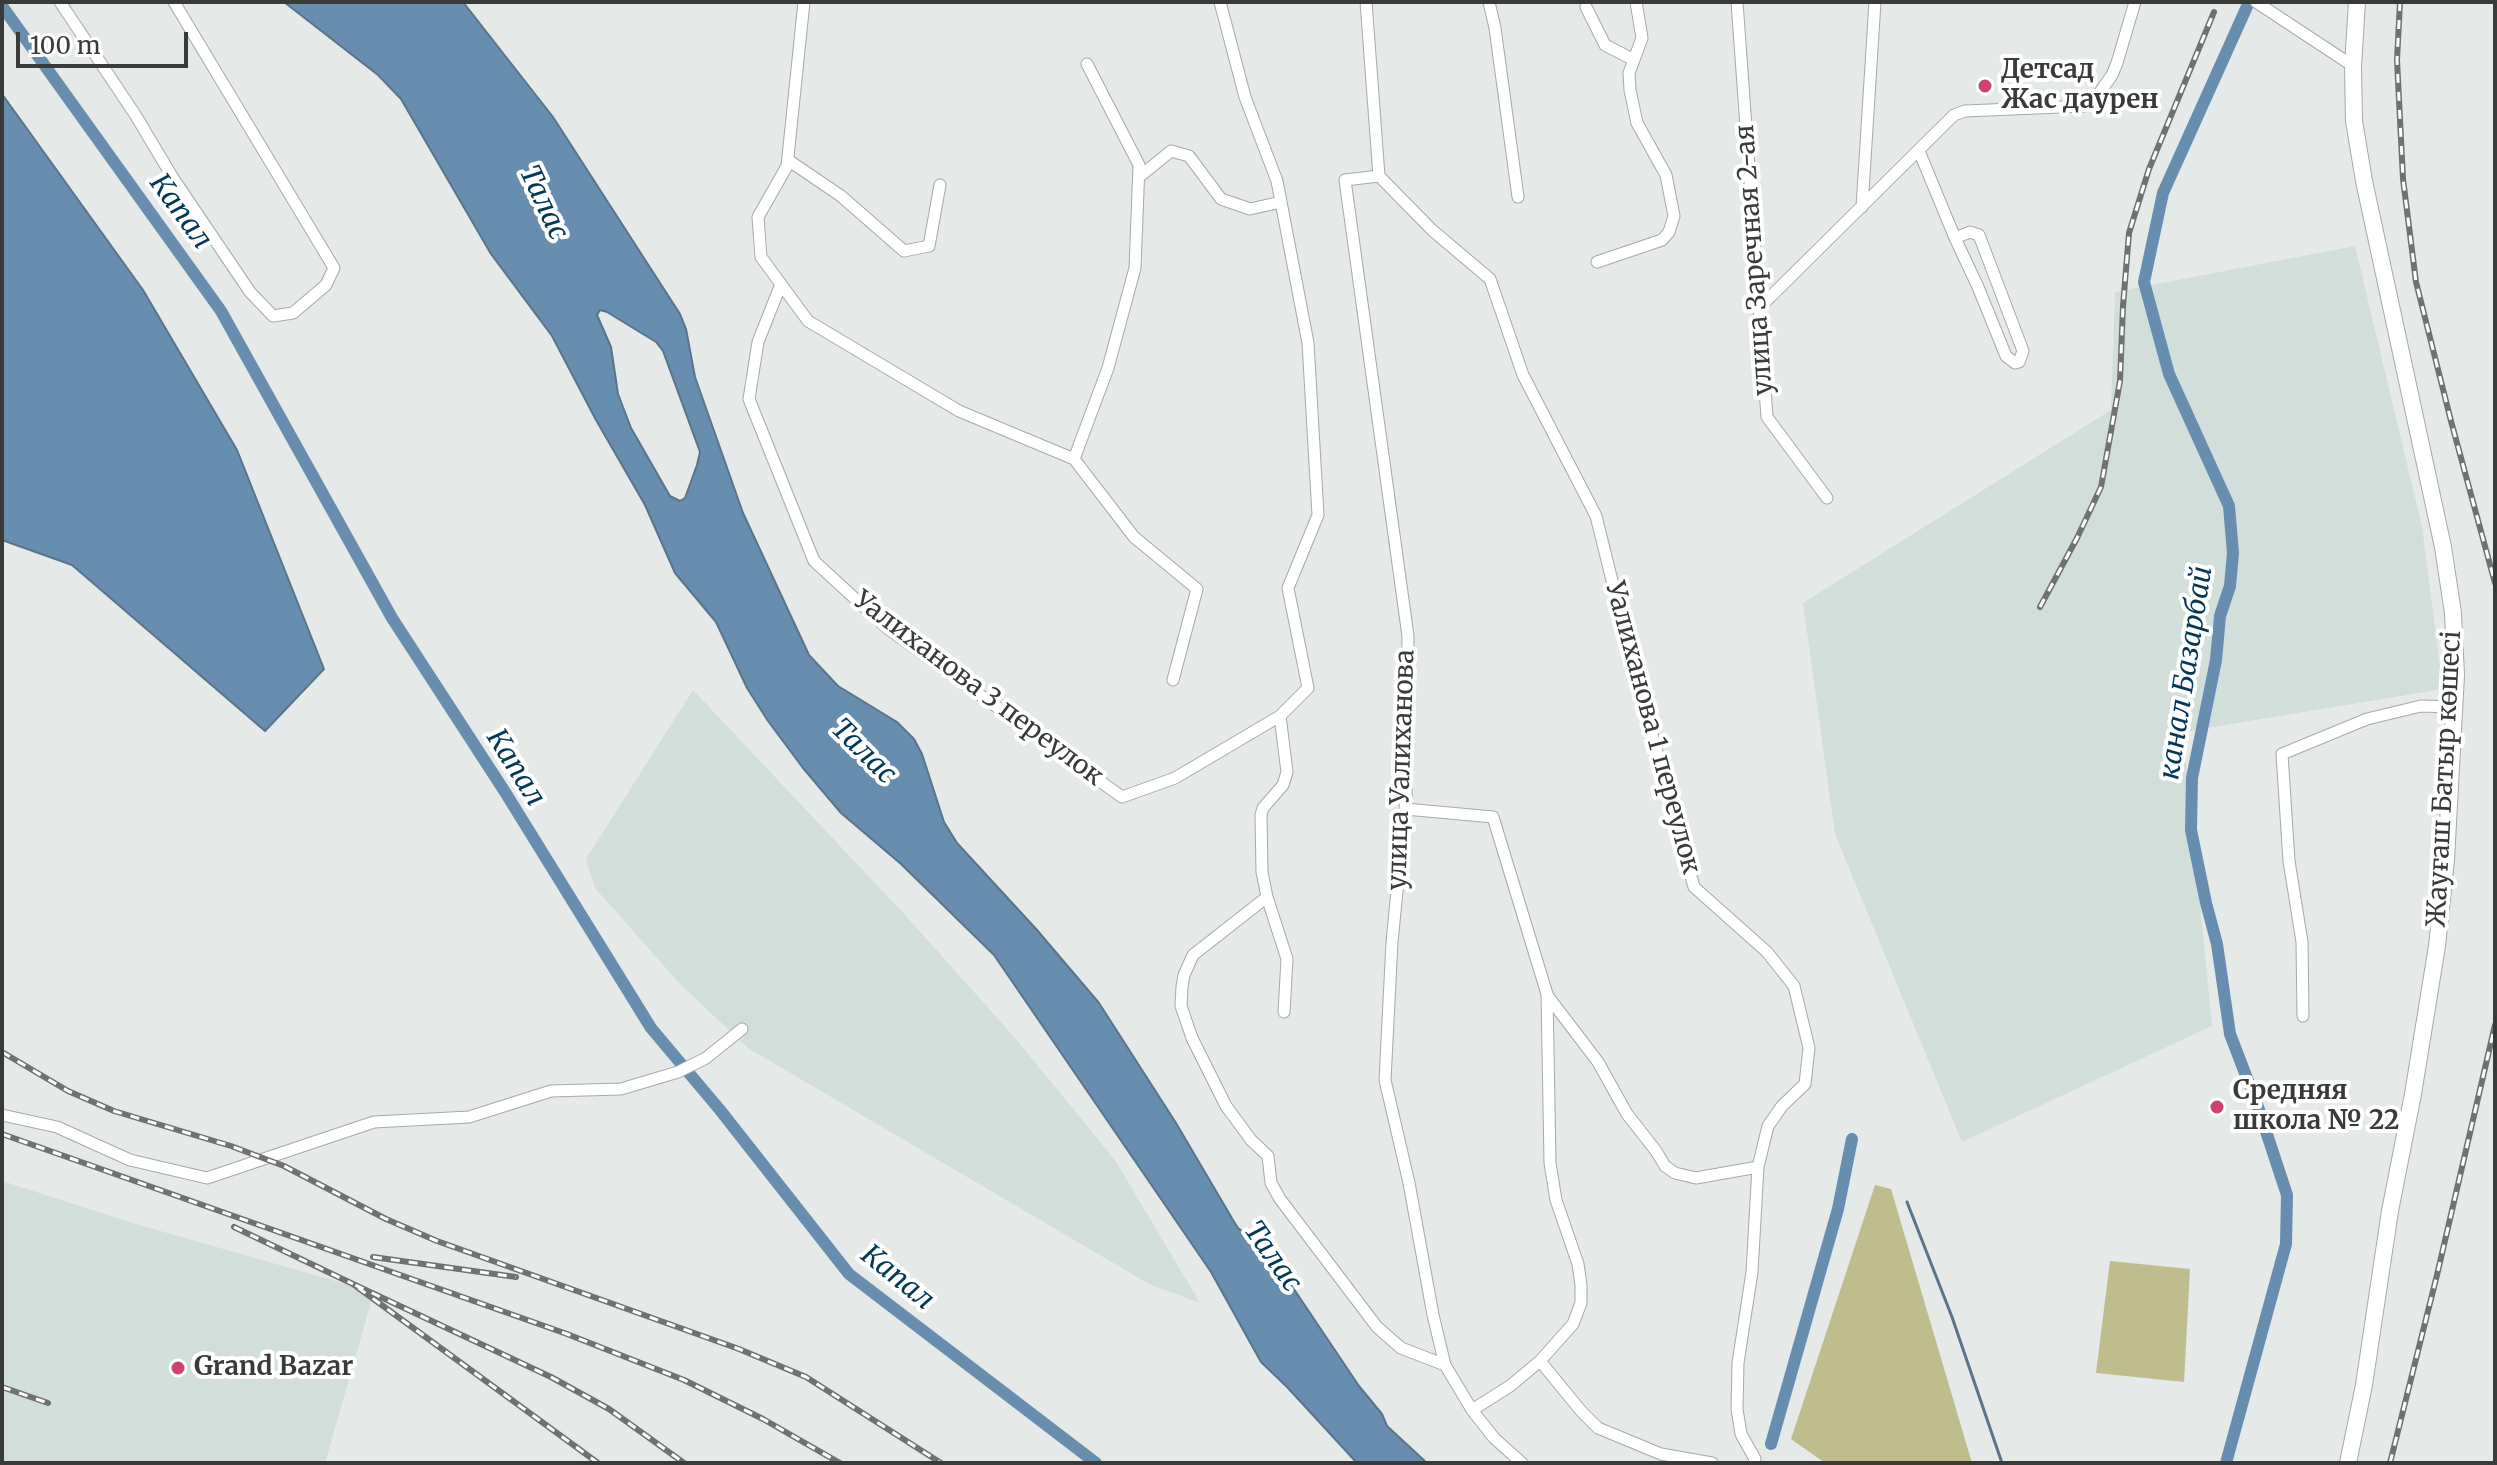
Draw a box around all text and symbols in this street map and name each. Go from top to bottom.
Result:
scale bar [20,16,192,66]
text: 100 m [30,30,100,61]
place label: Детсад Жас даурен [2001,55,2158,116]
marker: Детсад Жас даурен [1976,77,1994,95]
street label: улица Заречная 2-ая [1730,123,1780,397]
water label: Талас [511,161,575,245]
water label: Капал [142,168,218,256]
water label: канал Базарбай [2154,564,2220,782]
street label: Уалиханова 1 переулок [1598,578,1706,878]
street label: Уалиханова 3 переулок [847,585,1109,793]
street label: Жауғаш Батыр көшесі [2422,630,2468,928]
street label: улица Уалиханова [1382,649,1422,891]
water label: Талас [824,713,902,791]
water label: Капал [478,723,552,813]
place label: Средняя школа № 22 [2233,1076,2399,1138]
marker: Средняя школа № 22 [2208,1098,2226,1116]
water label: Талас [1236,1215,1308,1299]
water label: Капал [854,1238,940,1318]
place label: Grand Bazar [194,1352,353,1384]
marker: Grand Bazar [169,1359,187,1377]

